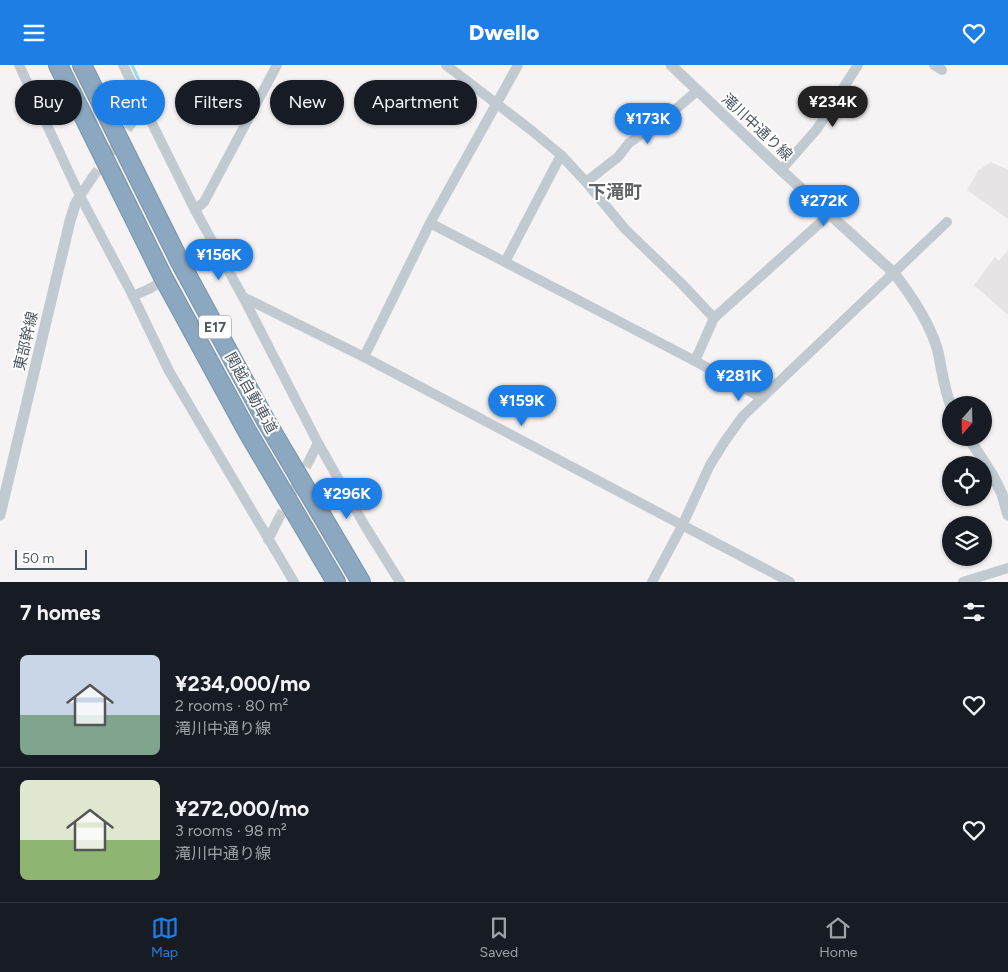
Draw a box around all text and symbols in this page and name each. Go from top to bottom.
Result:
icon: menu [20,19,48,47]
text: Dwello [469,19,539,46]
icon: heart [960,19,988,47]
chip: Buy [15,80,82,125]
chip: Rent [92,80,165,125]
chip: Filters [175,80,260,125]
chip: New [270,80,344,125]
chip: Apartment [354,80,477,125]
pin: ¥234K [798,85,868,128]
street label: 滝川中通り線 [718,90,796,164]
text: ¥234K [809,92,857,111]
pin: ¥173K [613,103,683,145]
text: ¥173K [626,109,670,128]
district label: 下滝町 [588,181,642,203]
pin: ¥272K [789,185,859,227]
text: ¥272K [800,191,848,210]
pin: ¥156K [184,239,254,281]
text: ¥156K [196,245,242,264]
street label: 東部幹線 [10,310,42,372]
road number: E17 [199,315,231,339]
street label: 関越自動車道 [221,349,281,437]
pin: ¥281K [704,359,774,402]
text: ¥281K [716,366,762,385]
pin: ¥159K [487,385,557,427]
text: ¥159K [499,391,545,410]
north arrow [942,396,992,446]
map controls [942,396,992,566]
button: locate [942,456,992,506]
pin: ¥296K [312,477,382,520]
text: ¥296K [323,484,371,503]
button: layers [942,516,992,566]
scale bar [15,547,88,570]
text: 50 m [22,550,54,567]
icon: filters [960,598,988,626]
text: 7 homes [20,600,101,625]
text: ¥234,000/mo [175,671,310,696]
icon: home [60,675,120,735]
icon: heart [960,691,988,719]
text: 2 rooms · 80 m² [175,696,288,715]
text: 滝川中通り線 [175,719,271,738]
text: ¥272,000/mo [175,796,309,821]
icon: home [60,800,120,860]
icon: heart [960,816,988,844]
text: 3 rooms · 98 m² [175,821,287,840]
text: 滝川中通り線 [175,844,271,863]
tab: Map [151,914,179,961]
tab: Saved [480,914,518,961]
tab: Home [819,914,857,961]

